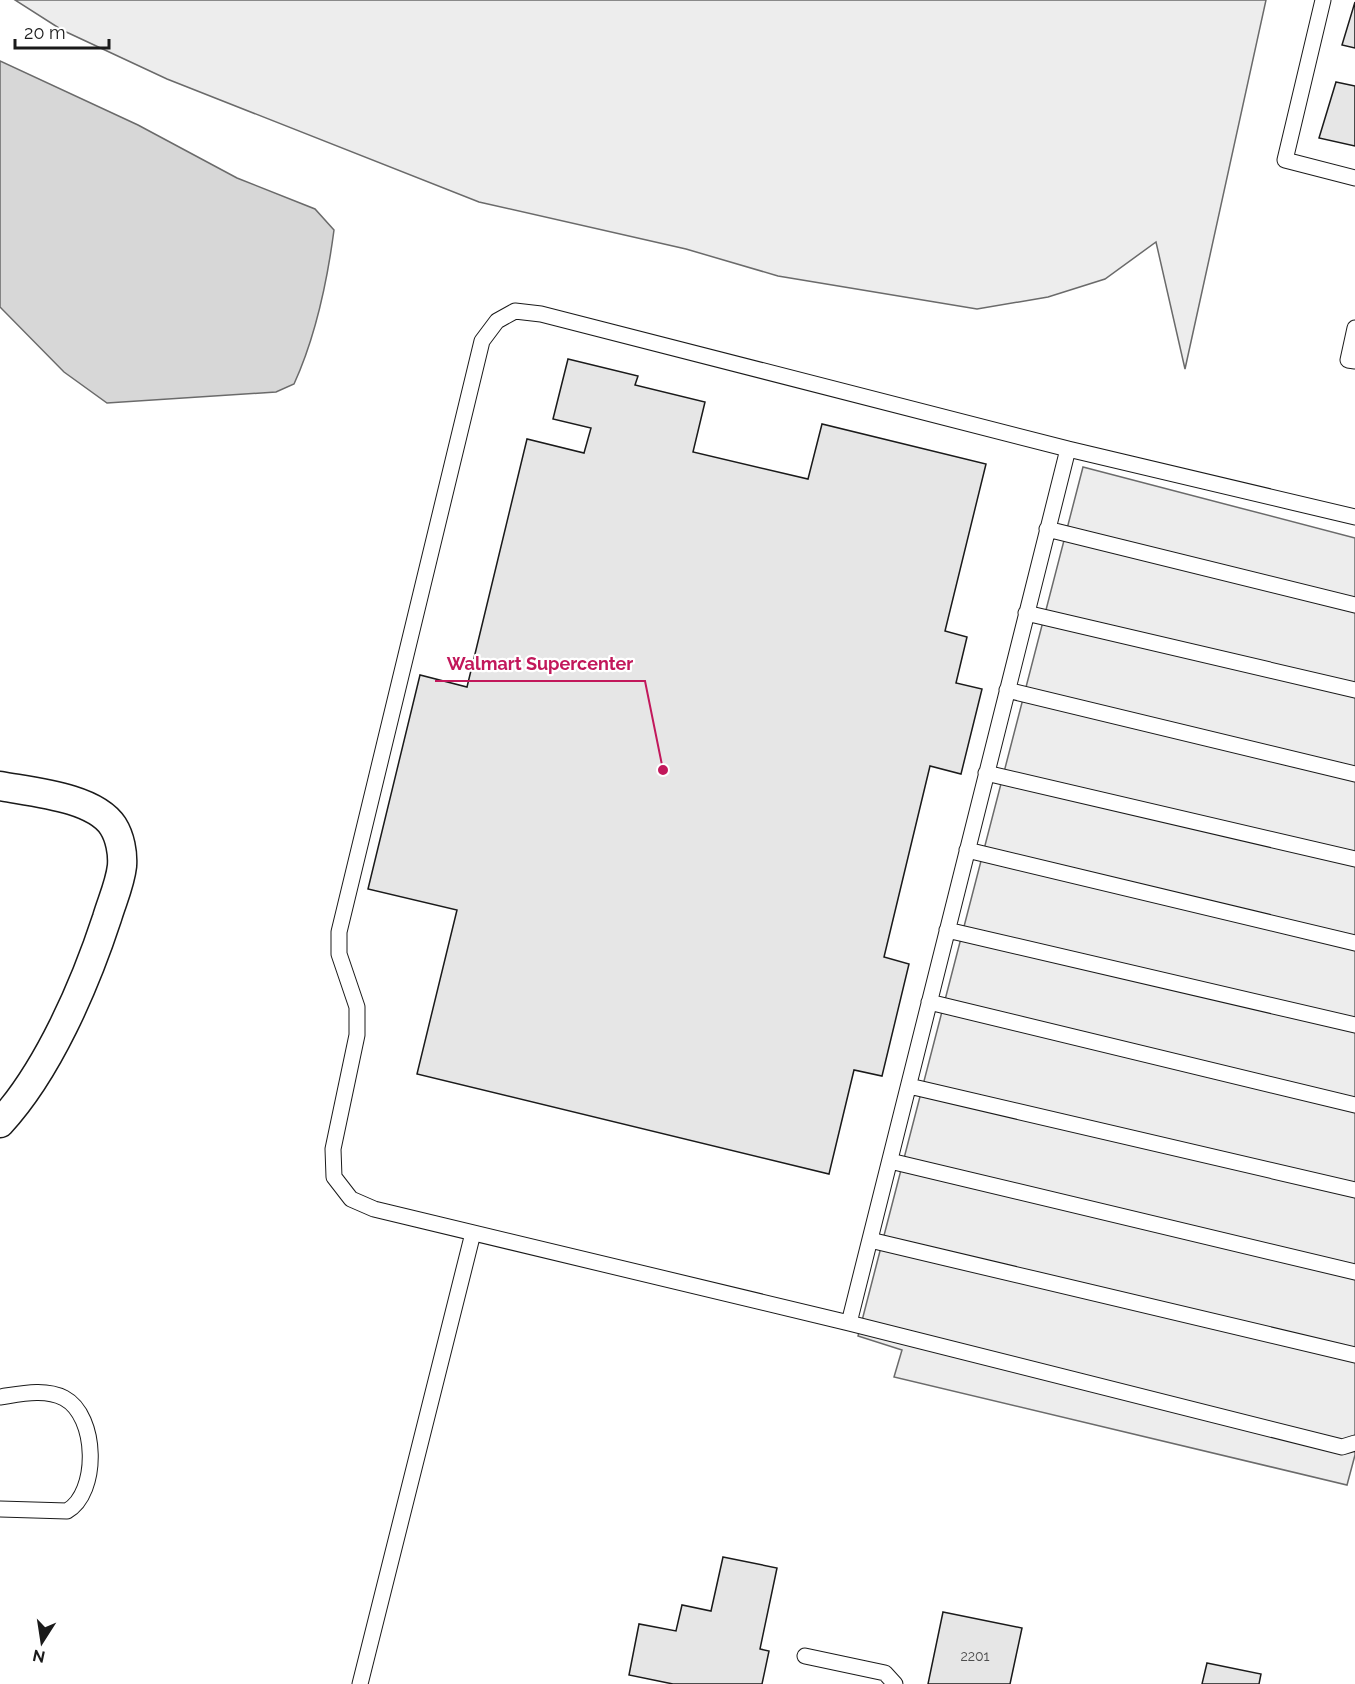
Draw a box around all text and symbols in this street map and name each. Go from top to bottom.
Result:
scale bar [15,12,110,50]
text: 20 m [24,22,66,43]
callout: Walmart Supercenter [435,645,645,681]
text: Walmart Supercenter [447,653,633,674]
north arrow [12,1612,72,1672]
text: N [31,1646,47,1667]
house number: 2201 [960,1648,990,1664]

